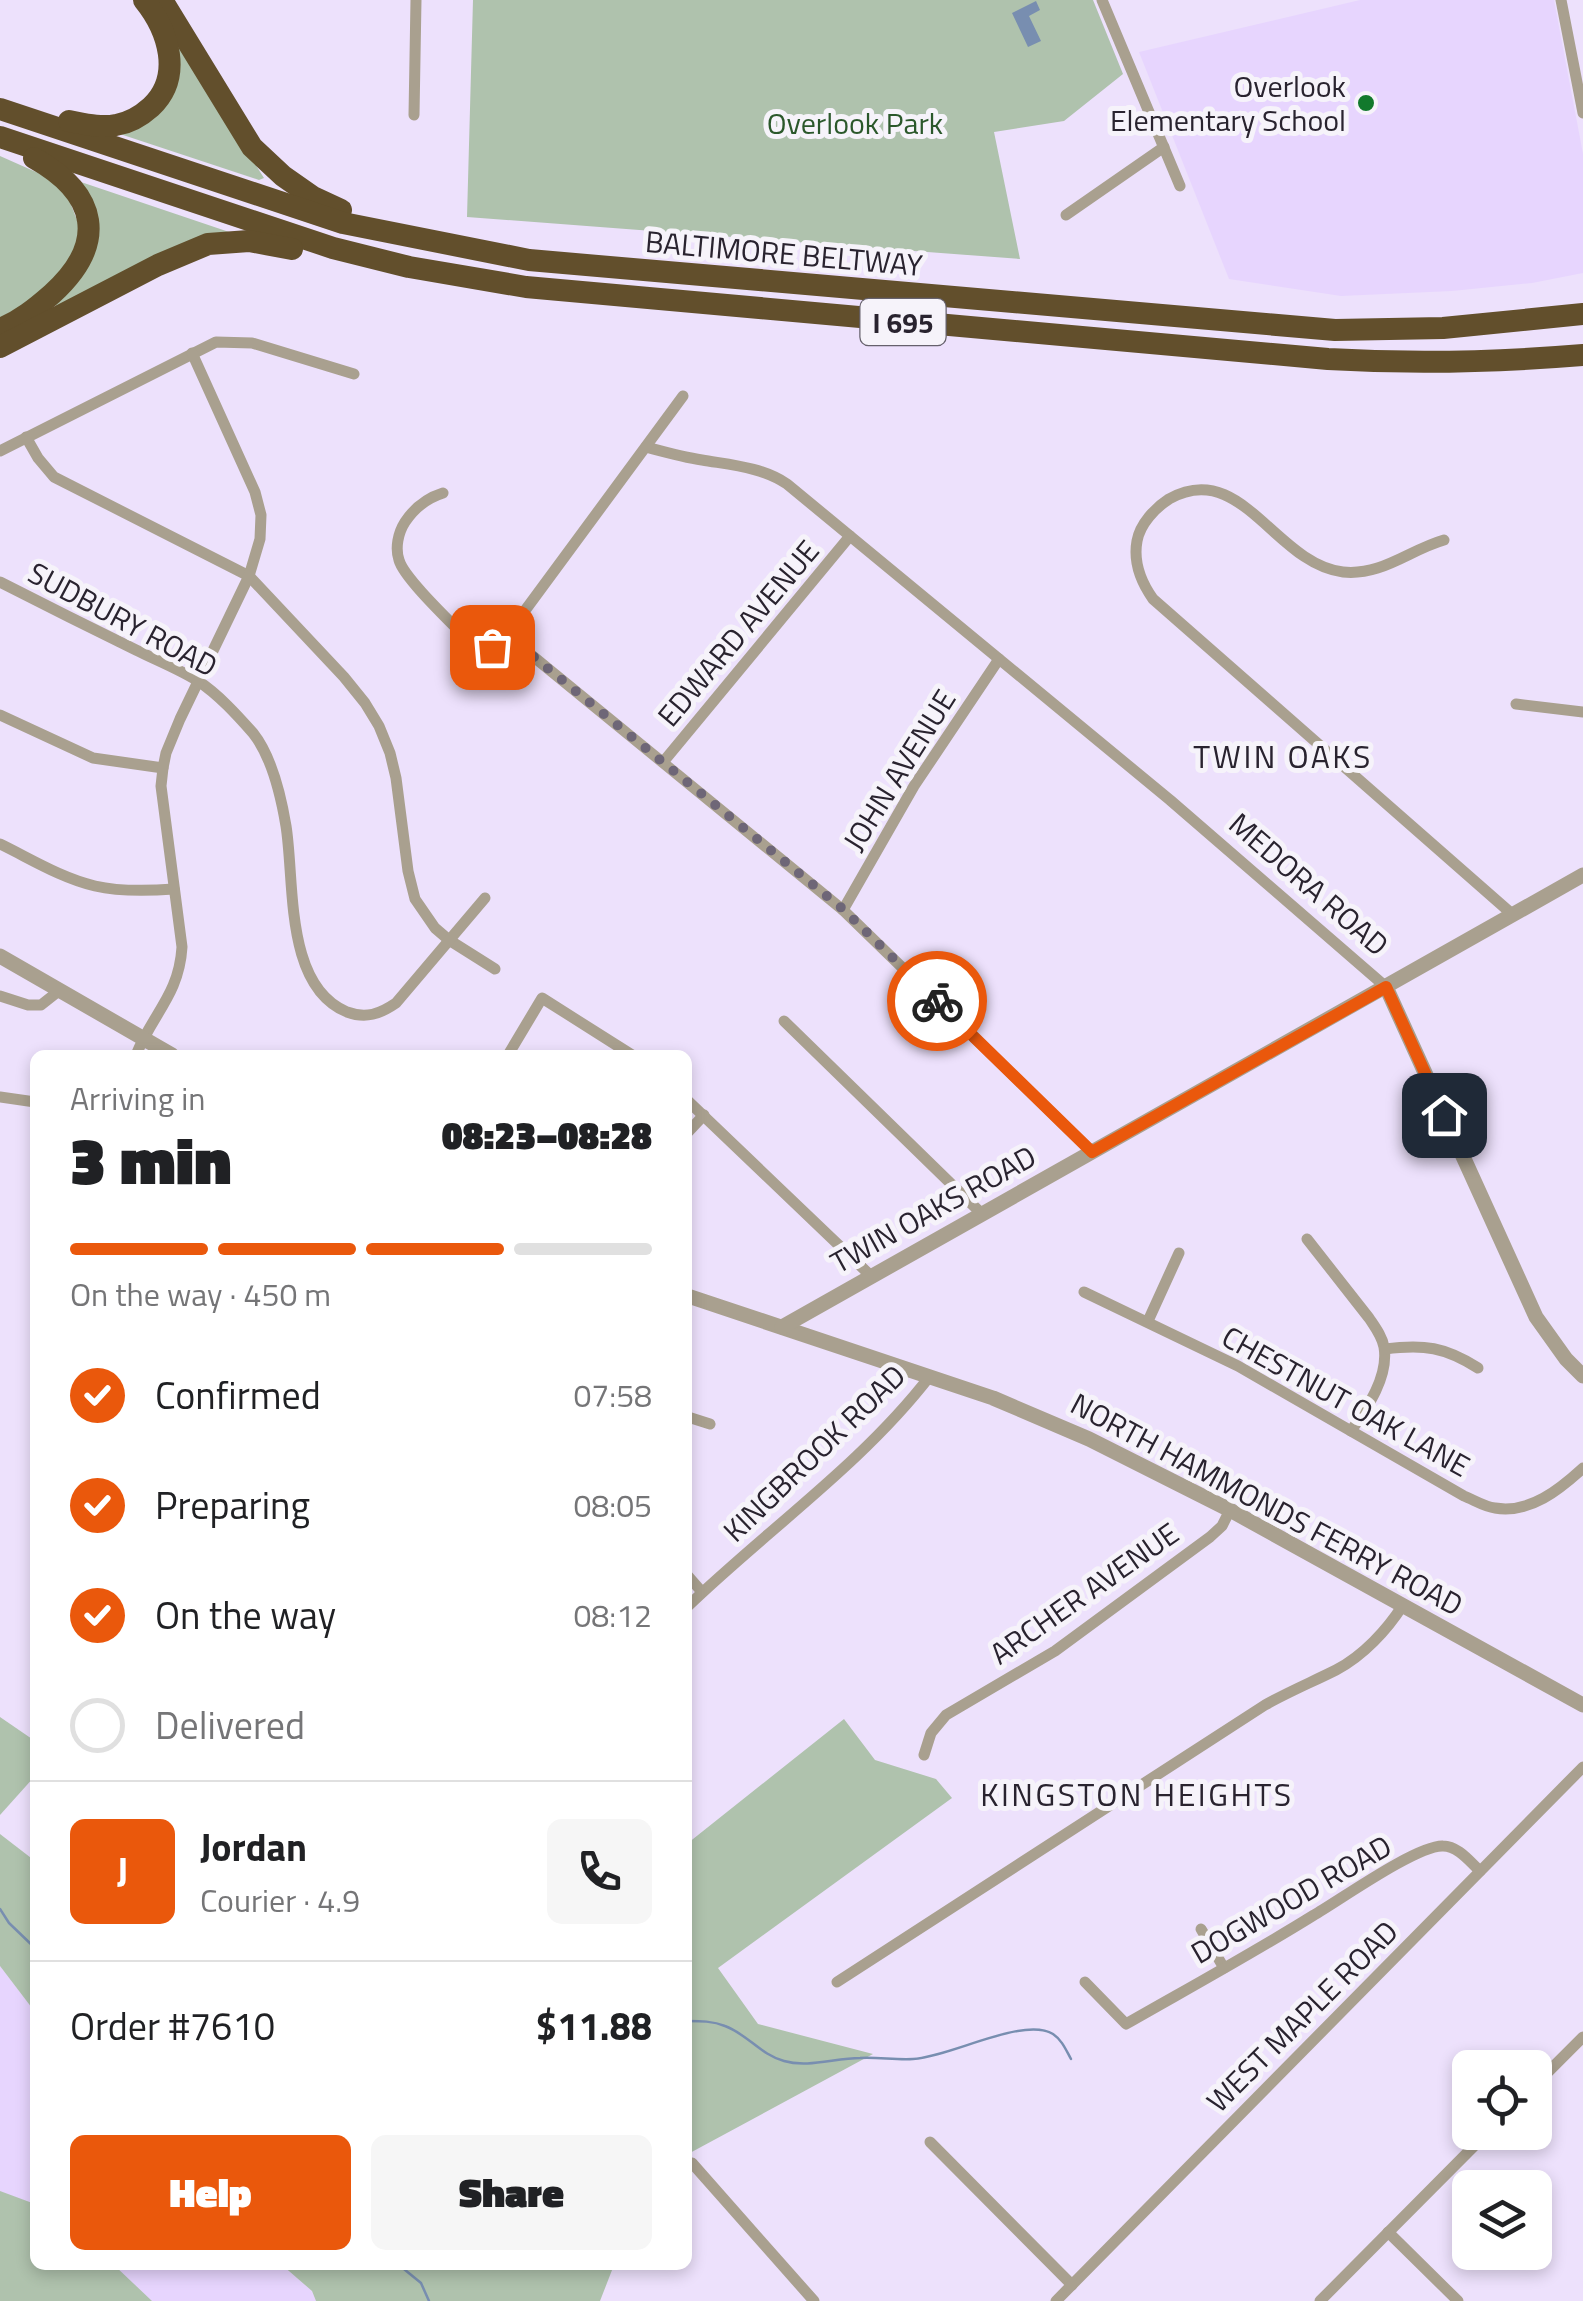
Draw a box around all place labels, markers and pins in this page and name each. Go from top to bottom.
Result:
place label: Overlook Elementary School [1110,63,1346,143]
marker: Overlook Elementary School [1355,92,1377,114]
pin [450,605,535,690]
pin [1402,1073,1487,1158]

